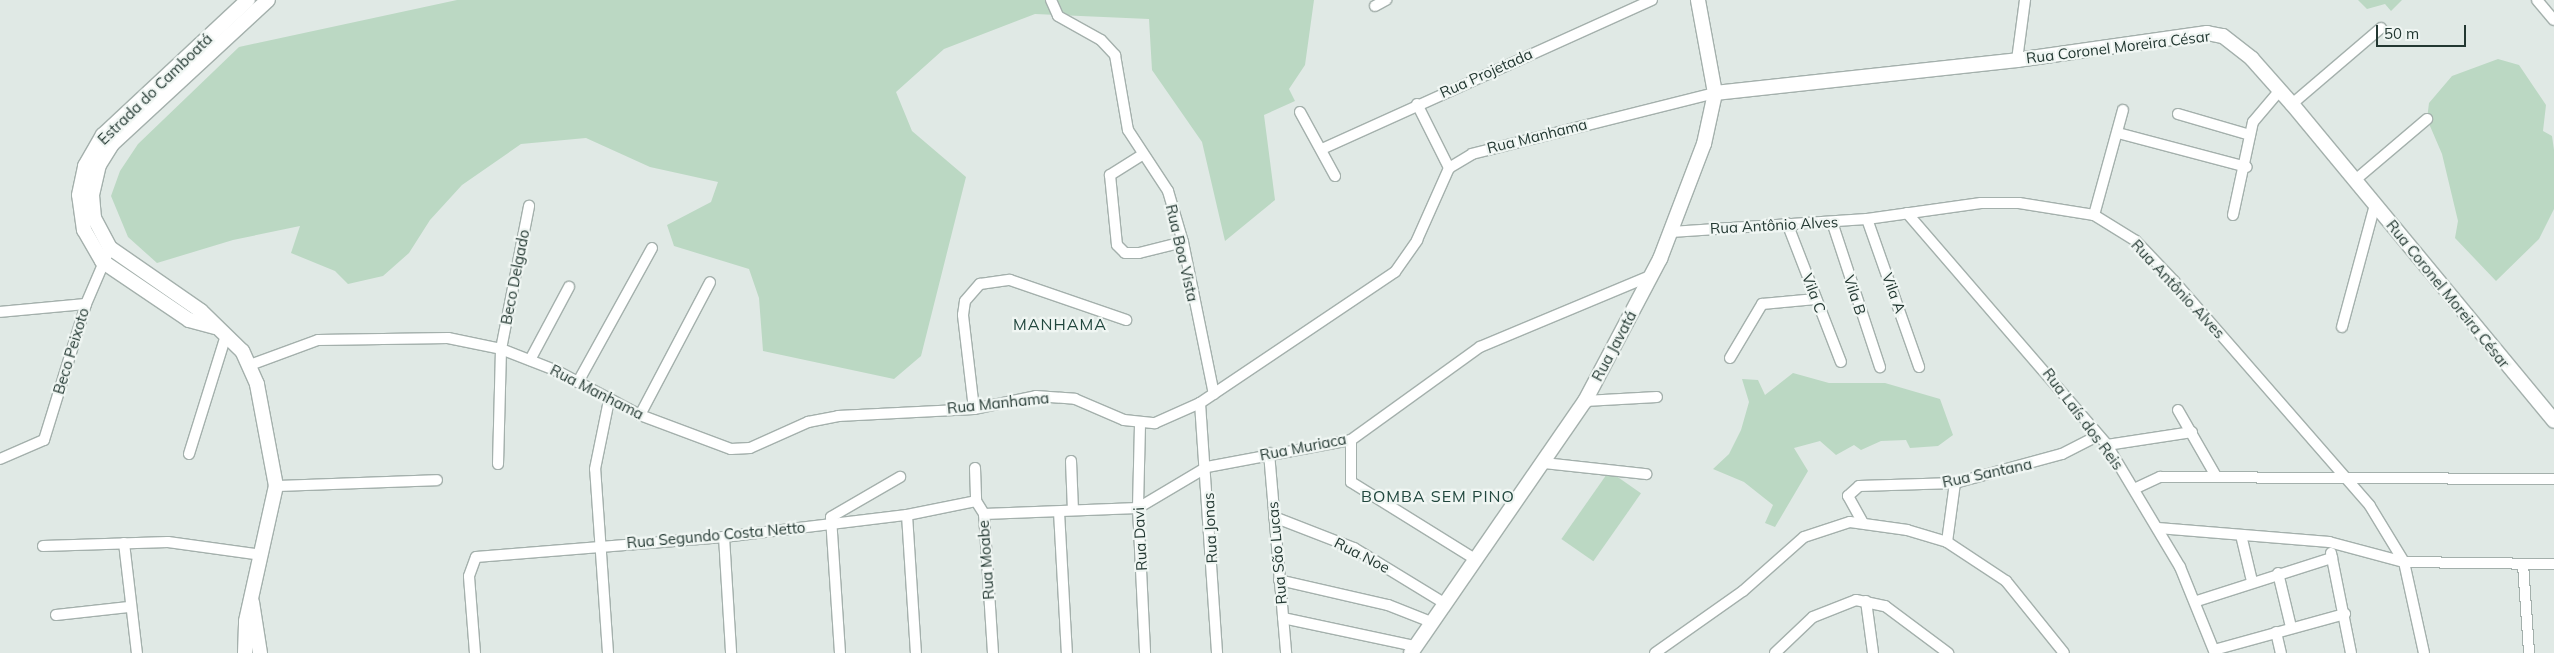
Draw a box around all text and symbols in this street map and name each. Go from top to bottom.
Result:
scale bar [2379,15,2469,47]
text: 50 m [2384,24,2419,43]
street label: Rua Coronel Moreira César [2025,27,2211,67]
street label: Estrada do Camboatá [94,30,216,148]
street label: Rua Projetada [1437,45,1535,101]
street label: Rua Manhama [1485,115,1589,157]
street label: Rua Boa Vista [1162,203,1202,303]
street label: Rua Antônio Alves [1709,213,1839,237]
street label: Rua Coronel Moreira César [2383,216,2513,372]
street label: Beco Delgado [497,228,533,326]
street label: Rua Antônio Alves [2128,236,2228,342]
street label: Vila A [1878,270,1910,316]
street label: Vila C [1798,271,1830,315]
street label: Vila B [1840,273,1870,317]
street label: Beco Peixoto [49,306,93,396]
street label: Rua Javatá [1588,308,1640,384]
district label: MANHAMA [1012,314,1108,334]
street label: Rua Manhama [547,361,647,423]
street label: Rua Laís dos Reis [2039,365,2127,473]
street label: Rua Manhama [946,389,1050,417]
street label: Rua Muriaca [1258,430,1348,464]
street label: Rua Santana [1941,455,2033,491]
district label: BOMBA SEM PINO [1359,486,1517,506]
street label: Rua Jonas [1199,492,1221,564]
street label: Rua São Lucas [1264,501,1290,605]
street label: Rua Davi [1129,507,1151,571]
street label: Rua Segundo Costa Netto [626,518,806,552]
street label: Rua Moabe [974,520,998,600]
street label: Rua Noe [1331,533,1393,577]

